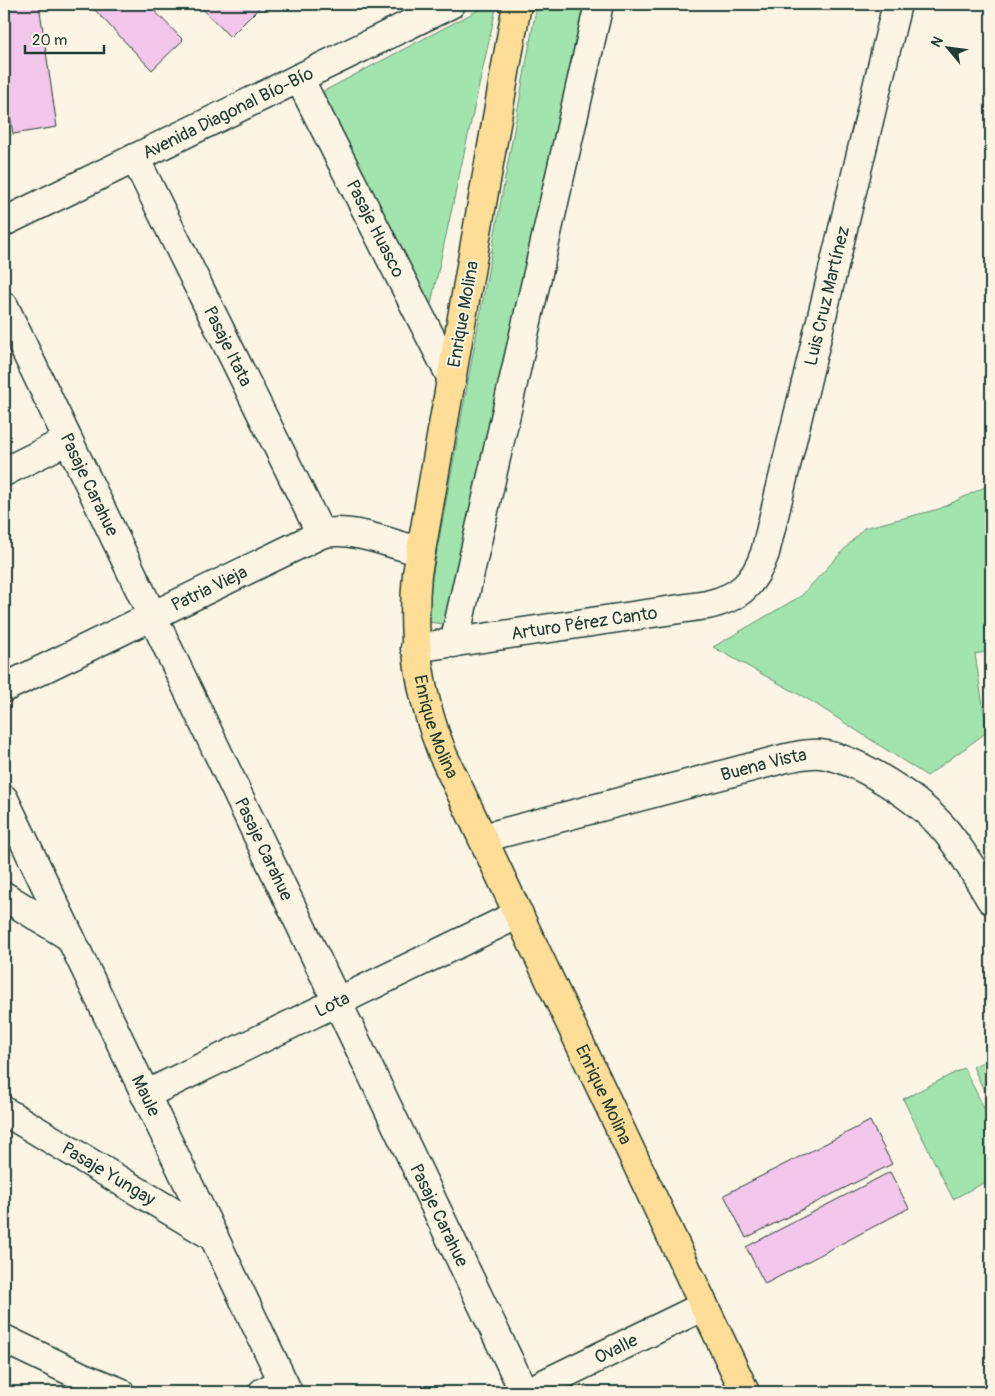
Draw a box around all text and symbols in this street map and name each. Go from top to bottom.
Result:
scale bar [25,22,104,54]
north arrow [922,22,972,72]
text: 20 m [32,31,67,50]
text: N [927,34,947,50]
street label: Avenida Diagonal Bío-Bío [139,62,318,165]
street label: Pasaje Huasco [341,176,410,282]
street label: Luis Cruz Martínez [799,224,855,368]
street label: Enrique Molina [443,259,484,369]
street label: Pasaje Itata [198,302,257,390]
street label: Pasaje Carahue [55,429,124,540]
street label: Patria Vieja [168,561,251,617]
street label: Arturo Pérez Canto [509,601,659,646]
street label: Enrique Molina [408,673,463,782]
street label: Buena Vista [718,743,808,787]
street label: Pasaje Carahue [229,794,298,905]
street label: Lota [311,987,353,1023]
street label: Enrique Molina [570,1041,637,1148]
street label: Maule [126,1071,165,1121]
street label: Pasaje Yungay [57,1137,160,1211]
street label: Pasaje Carahue [404,1160,473,1271]
street label: Ovalle [591,1329,642,1369]

